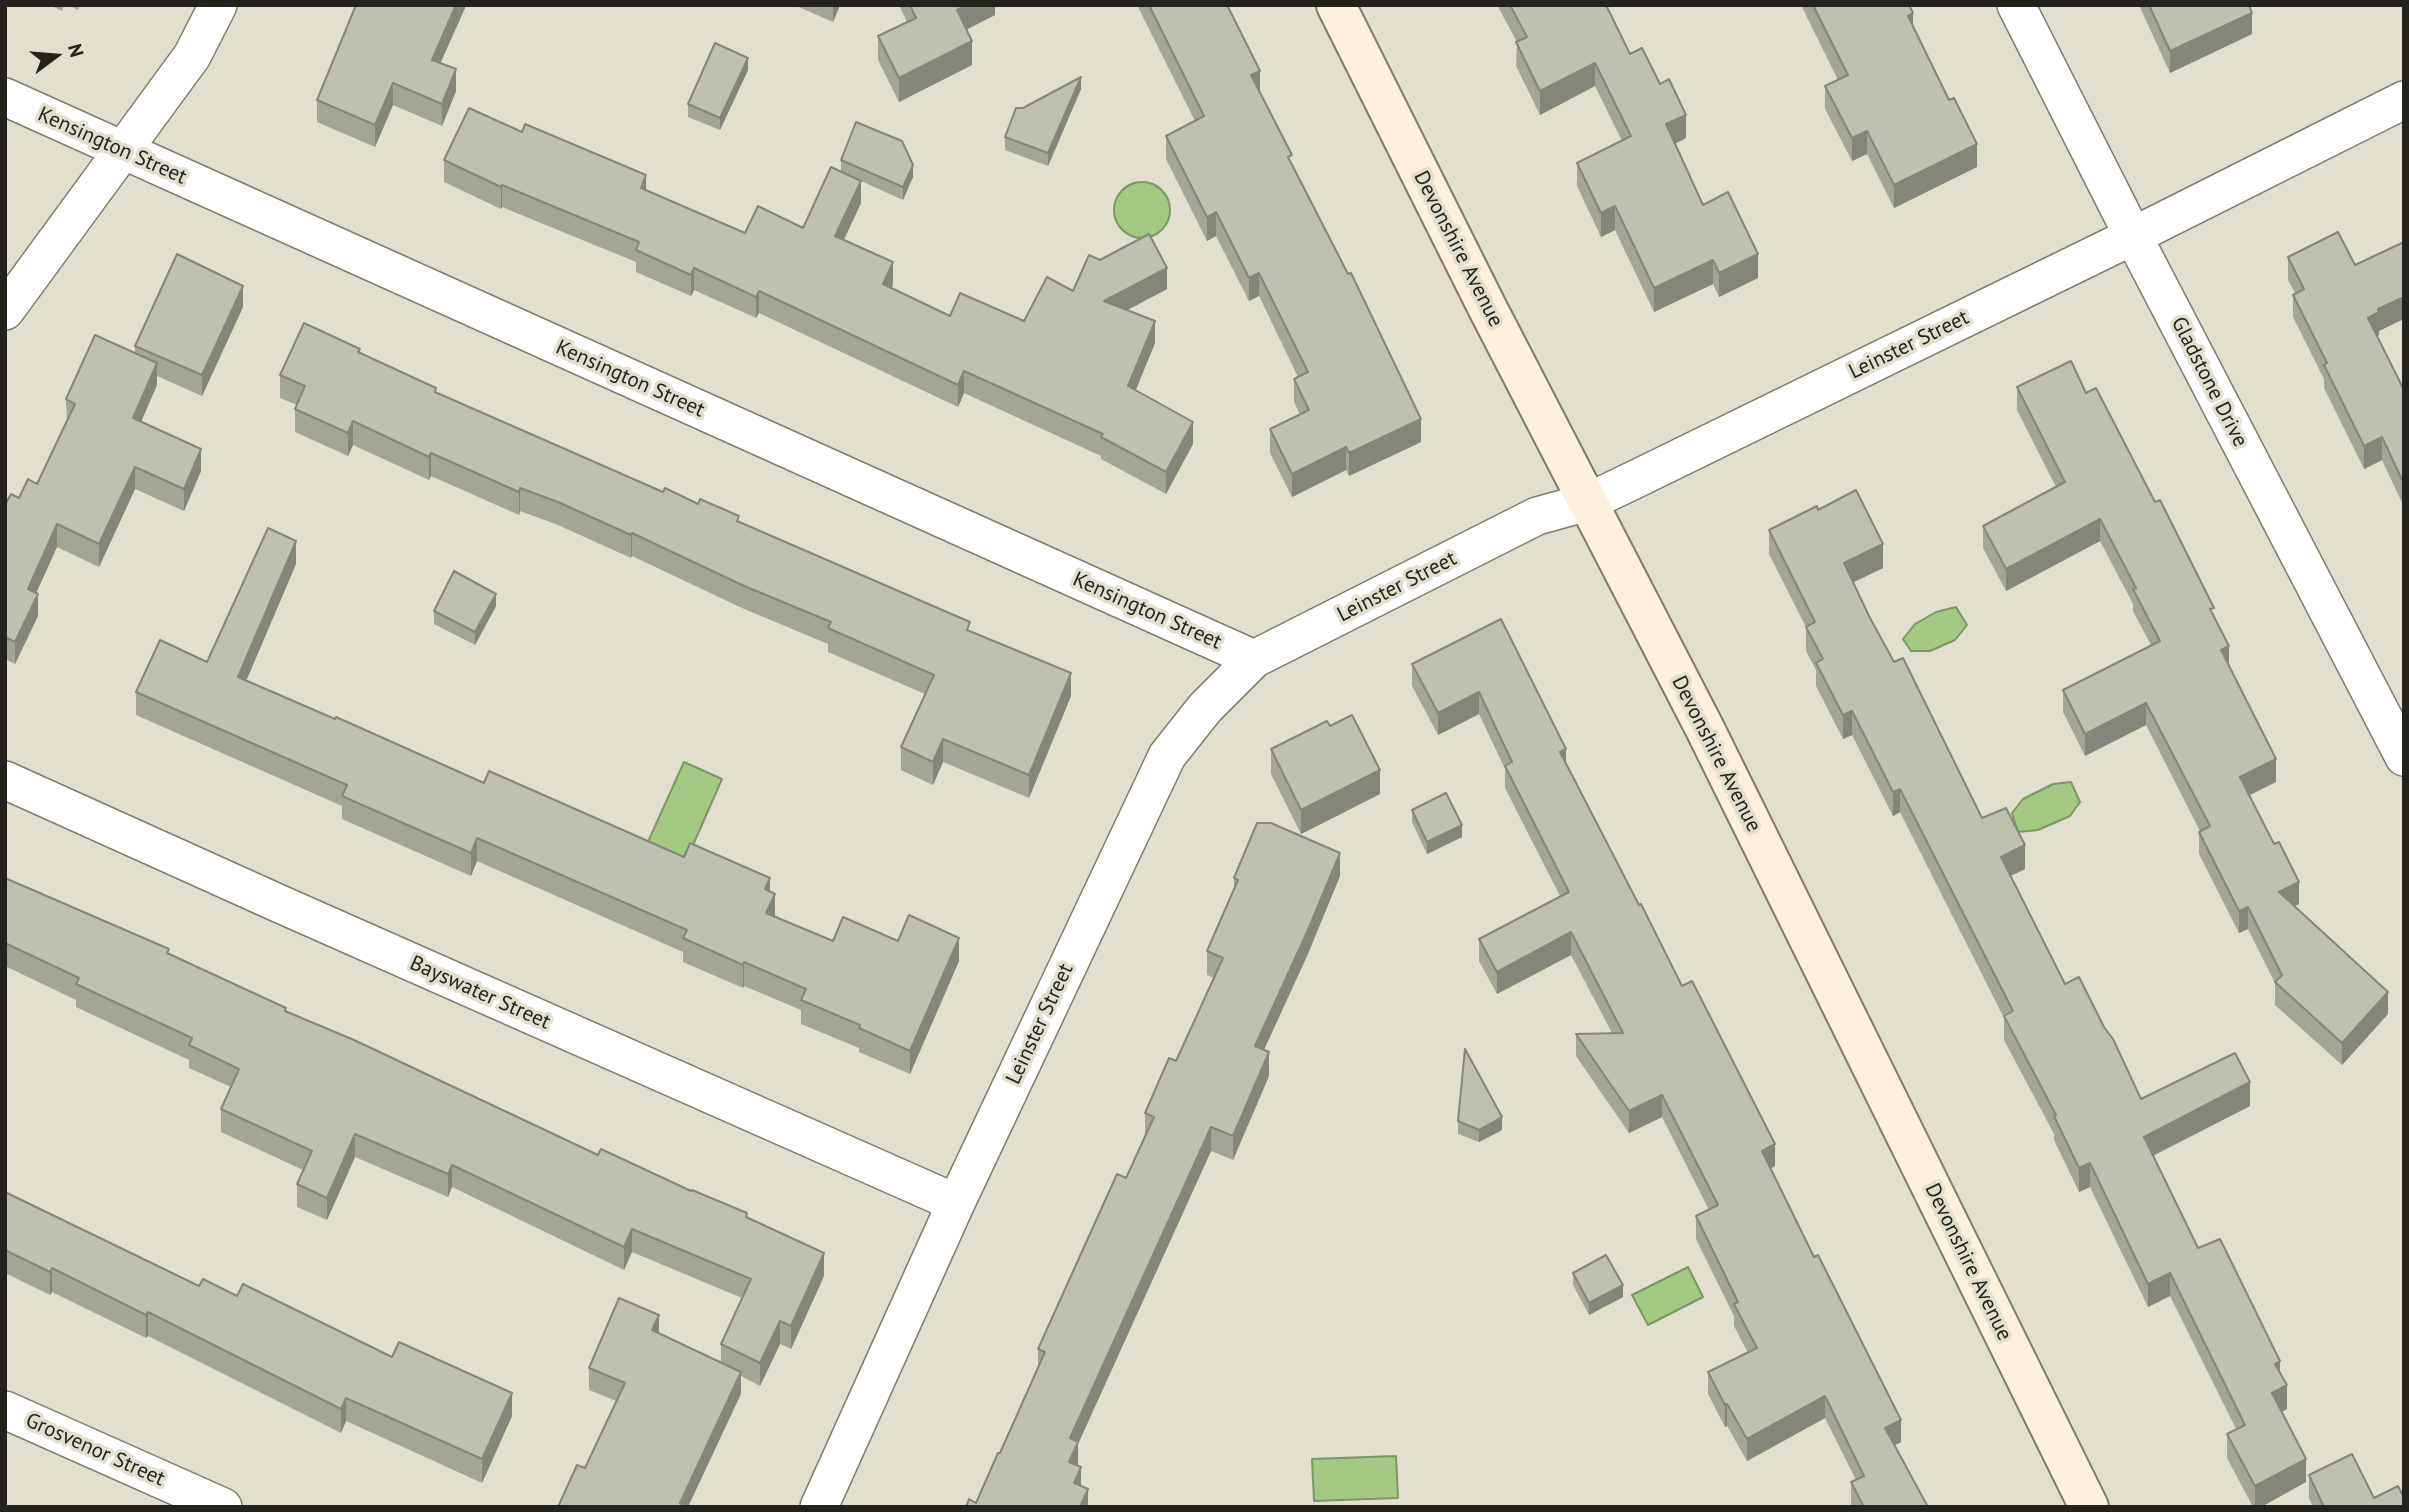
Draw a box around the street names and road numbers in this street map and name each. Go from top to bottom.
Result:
street label: Kensington Street [34,102,190,190]
street label: Devonshire Avenue [1408,167,1508,331]
street label: Leinster Street [1845,305,1973,385]
street label: Gladstone Drive [2165,313,2253,451]
street label: Kensington Street [552,335,708,423]
street label: Leinster Street [1333,546,1461,628]
street label: Kensington Street [1069,567,1225,655]
street label: Devonshire Avenue [1666,672,1766,836]
street label: Bayswater Street [406,951,554,1035]
street label: Leinster Street [1001,960,1079,1088]
street label: Devonshire Avenue [1919,1179,2017,1345]
street label: Grosvenor Street [21,1408,169,1492]

